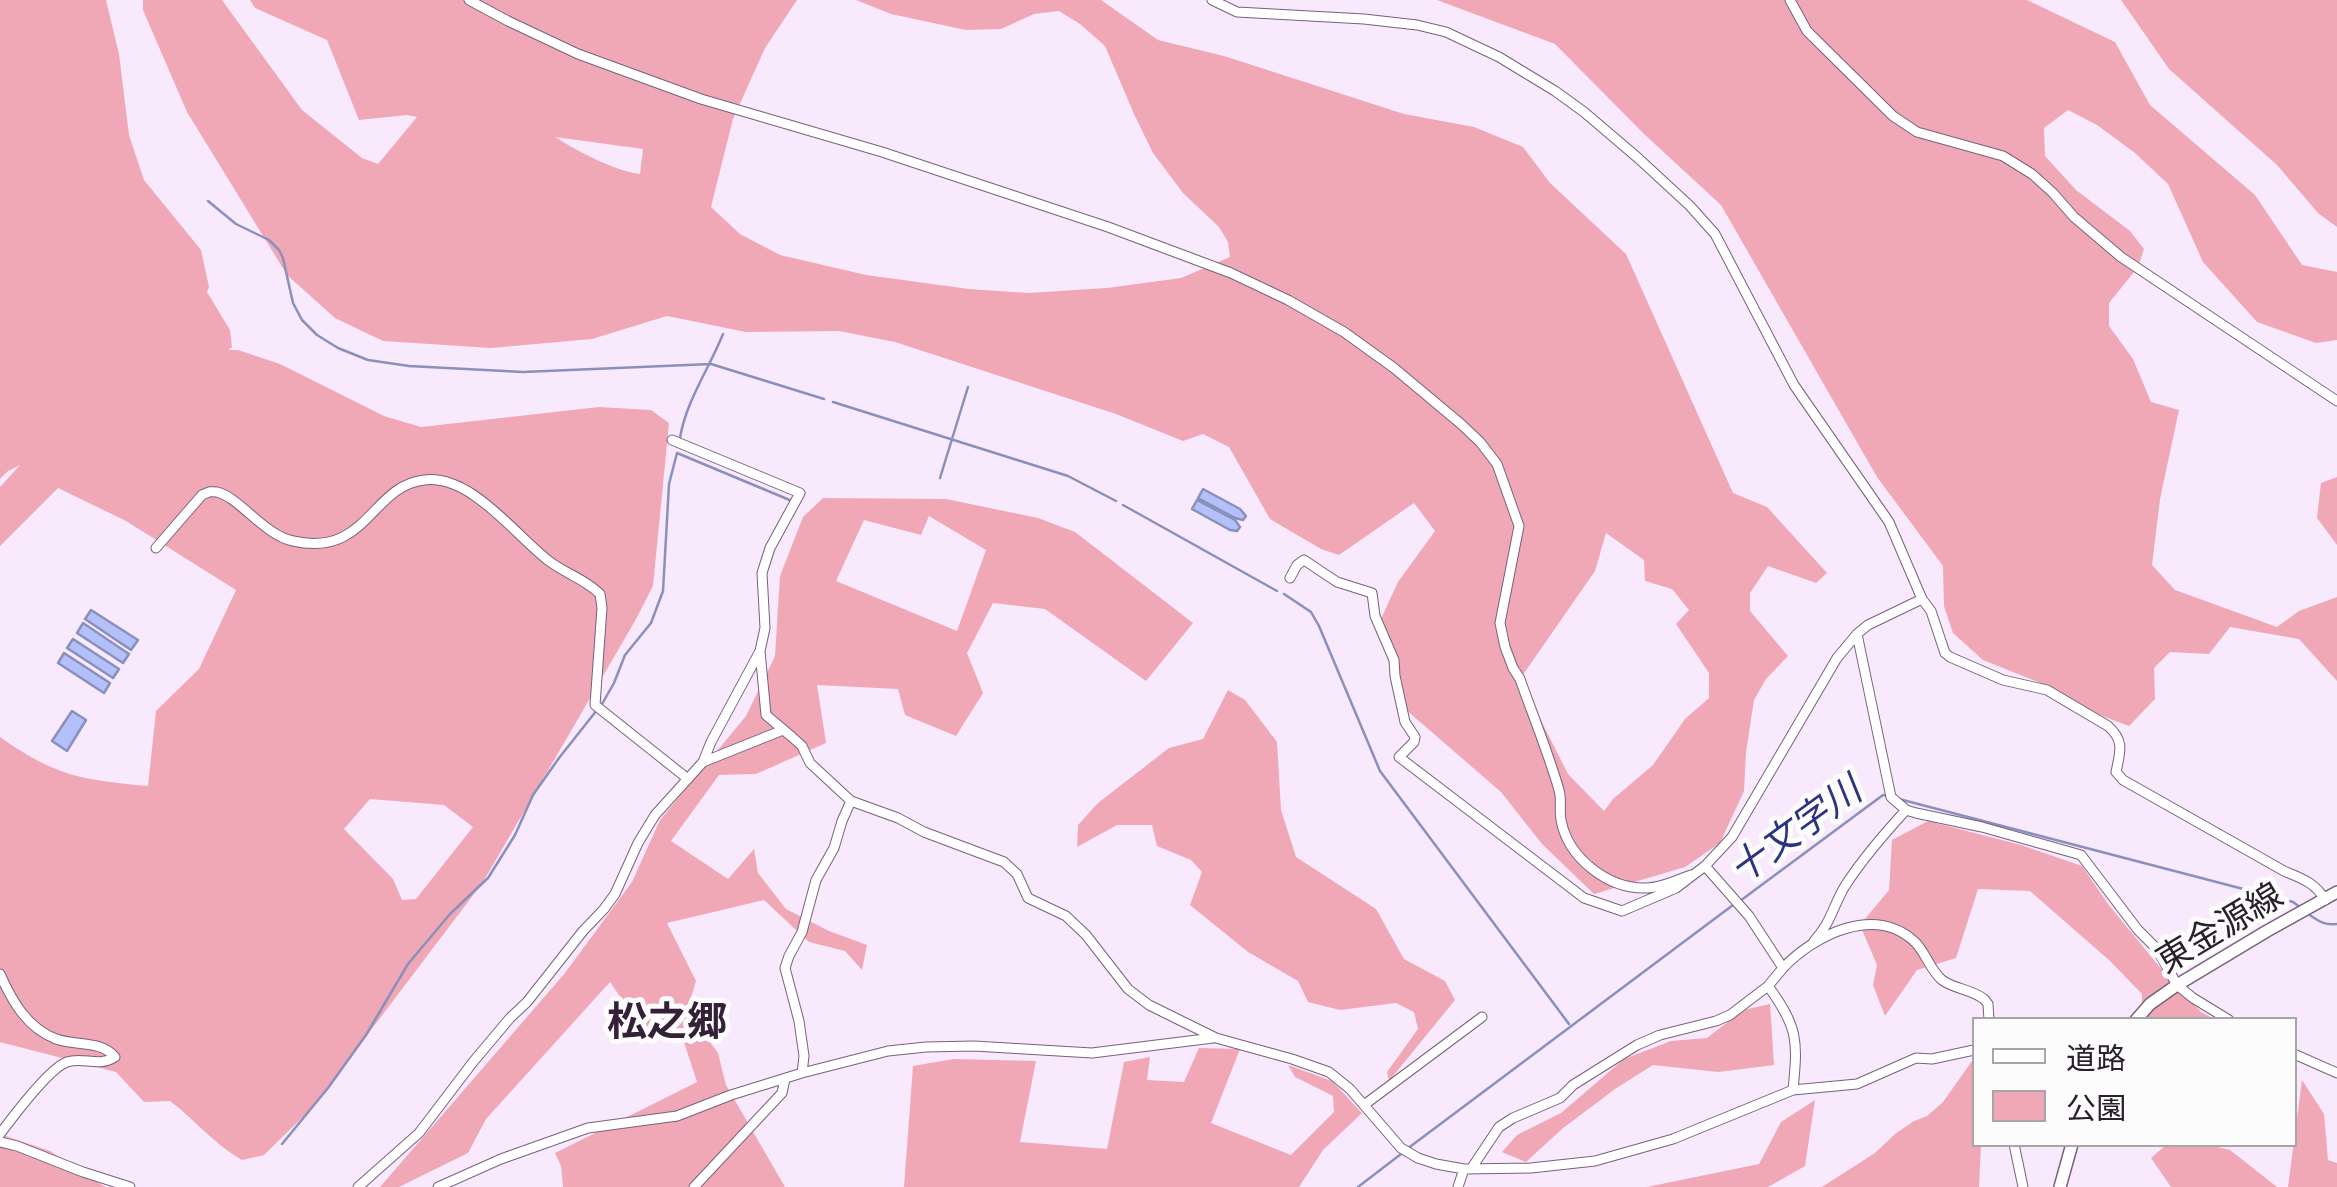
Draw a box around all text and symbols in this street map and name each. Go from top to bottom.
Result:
water label: 十文字川 [1721,768,1871,894]
street label: 東金源線 [2149,875,2291,983]
district label: 松之郷 [607,999,727,1047]
legend [1972,1017,2297,1147]
text: 道路 [2066,1040,2126,1076]
text: 公園 [2066,1090,2126,1126]

